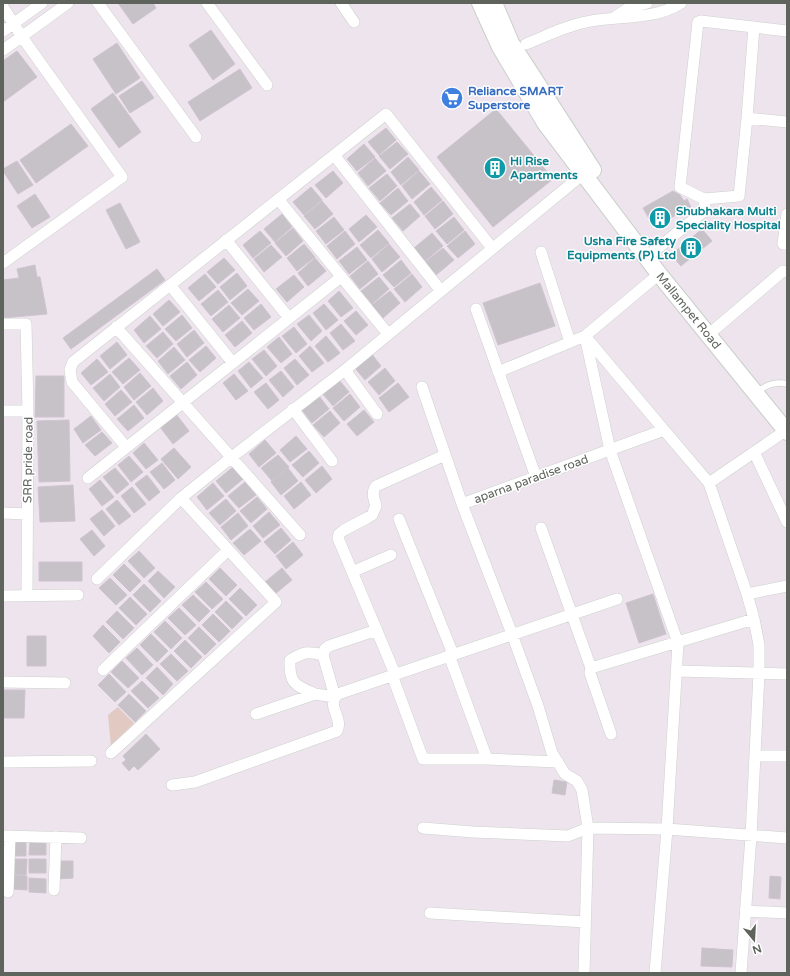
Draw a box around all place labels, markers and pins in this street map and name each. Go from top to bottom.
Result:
place label: Reliance SMART Superstore [468,84,564,113]
supermarket icon: Reliance SMART Superstore [439,85,465,111]
place label: Hi Rise Apartments [510,154,578,183]
building icon: Hi Rise Apartments [482,155,508,181]
place label: Shubhakara Multi Speciality Hospital [676,204,781,233]
building icon: Shubhakara Multi Speciality Hospital [647,205,673,231]
place label: Usha Fire Safety Equipments (P) Ltd [567,234,677,263]
building icon: Usha Fire Safety Equipments (P) Ltd [678,235,704,261]

